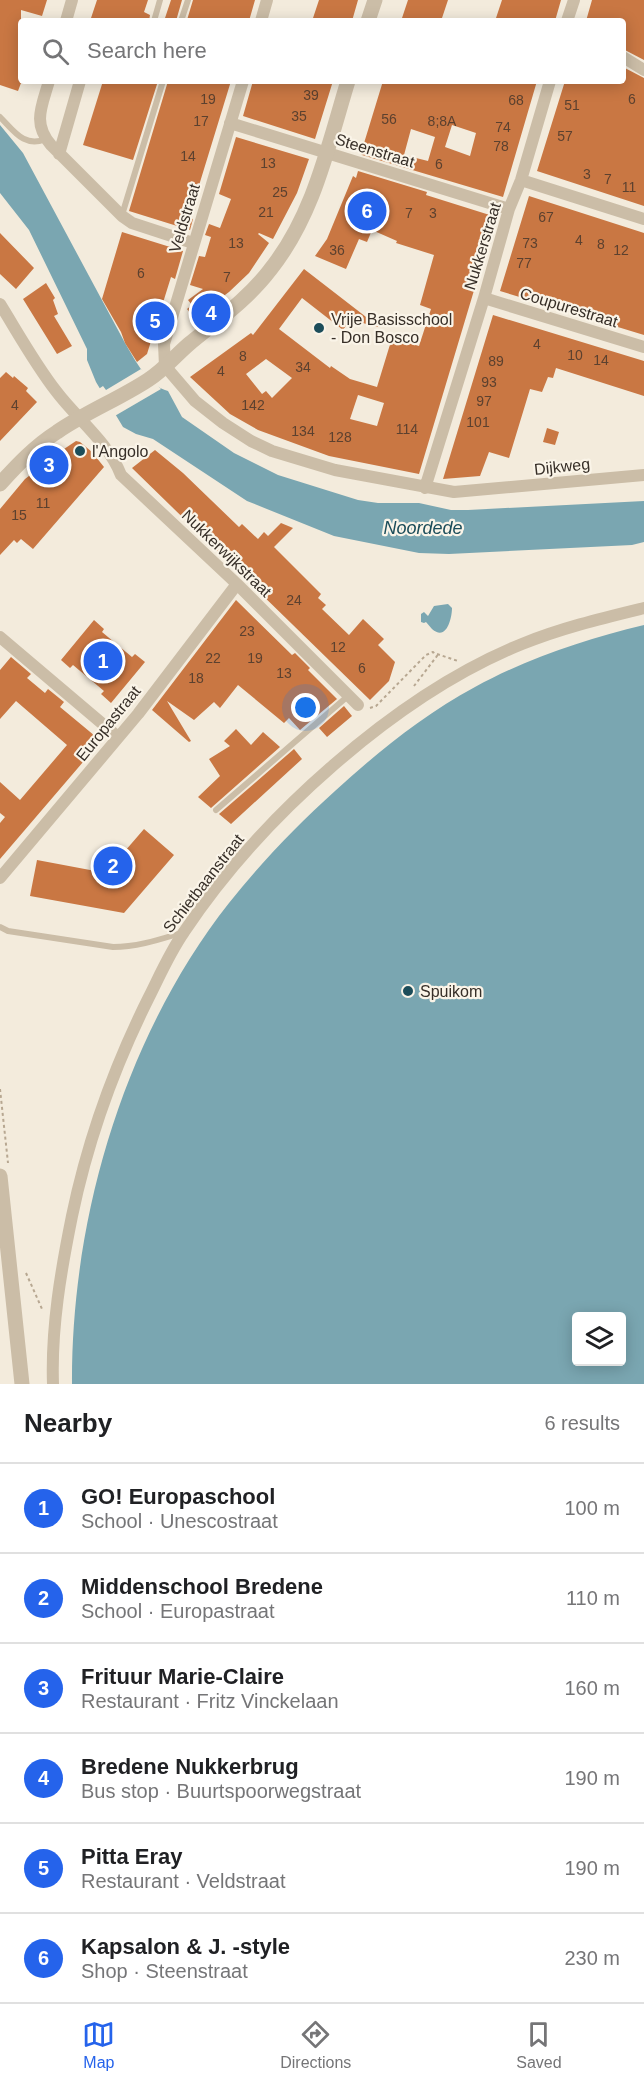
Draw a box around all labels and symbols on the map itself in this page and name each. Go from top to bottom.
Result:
house number: 39 [303,87,319,103]
house number: 19 [200,91,216,107]
house number: 6 [628,91,636,107]
house number: 68 [508,92,524,108]
house number: 51 [564,97,580,113]
house number: 35 [291,108,307,124]
house number: 56 [381,111,397,127]
house number: 17 [193,113,209,129]
house number: 8;8A [428,113,457,129]
house number: 74 [495,119,511,135]
house number: 57 [557,128,573,144]
street label: Steenstraat [333,130,417,171]
house number: 78 [493,138,509,154]
house number: 14 [180,148,196,164]
house number: 13 [260,155,276,171]
house number: 6 [435,156,443,172]
house number: 3 [583,166,591,182]
house number: 7 [604,171,612,187]
house number: 11 [622,179,636,195]
street label: Veldstraat [166,181,203,255]
house number: 25 [272,184,288,200]
pin: 6 [348,188,386,234]
street label: Nukkerstraat [461,200,504,292]
house number: 21 [258,204,274,220]
house number: 7 [405,205,413,221]
house number: 3 [429,205,437,221]
house number: 67 [538,209,554,225]
house number: 4 [575,232,583,248]
house number: 13 [228,235,244,251]
house number: 73 [522,235,538,251]
house number: 8 [597,236,605,252]
house number: 36 [329,242,345,258]
house number: 12 [613,242,629,258]
house number: 77 [516,255,532,271]
house number: 6 [137,265,145,281]
house number: 7 [223,269,231,285]
street label: Coupurestraat [518,285,620,331]
pin: 4 [192,290,230,336]
pin: 5 [136,298,174,344]
place label: Vrije Basisschool - Don Bosco [331,311,452,346]
marker: Vrije Basisschool - Don Bosco [312,321,326,335]
house number: 4 [533,336,541,352]
house number: 10 [567,347,583,363]
house number: 8 [239,348,247,364]
house number: 14 [593,352,609,368]
house number: 89 [488,353,504,369]
house number: 34 [295,359,311,375]
house number: 4 [217,363,225,379]
house number: 93 [481,374,497,390]
house number: 97 [476,393,492,409]
house number: 4 [11,397,19,413]
house number: 142 [241,397,265,413]
house number: 101 [466,414,490,430]
house number: 114 [396,421,418,437]
house number: 134 [291,423,315,439]
house number: 128 [328,429,352,445]
pin: 3 [29,442,68,488]
place label: l'Angolo [92,443,149,460]
marker: l'Angolo [73,444,87,458]
street label: Dijkweg [533,455,591,478]
house number: 11 [36,495,50,511]
street label: Nukkerwijkstraat [179,506,275,601]
house number: 15 [11,507,27,523]
water label: Noordede [383,518,463,538]
house number: 24 [286,592,302,608]
house number: 23 [239,623,255,639]
pin: 1 [84,638,122,684]
house number: 12 [330,639,346,655]
house number: 22 [205,650,221,666]
house number: 19 [247,650,263,666]
house number: 6 [358,660,366,676]
house number: 13 [276,665,292,681]
house number: 18 [188,670,204,686]
street label: Europastraat [73,682,144,764]
your location [291,693,320,722]
street label: Schietbaanstraat [160,830,247,936]
pin: 2 [94,844,132,888]
place label: Spuikom [420,983,482,1000]
marker: Spuikom [401,984,415,998]

